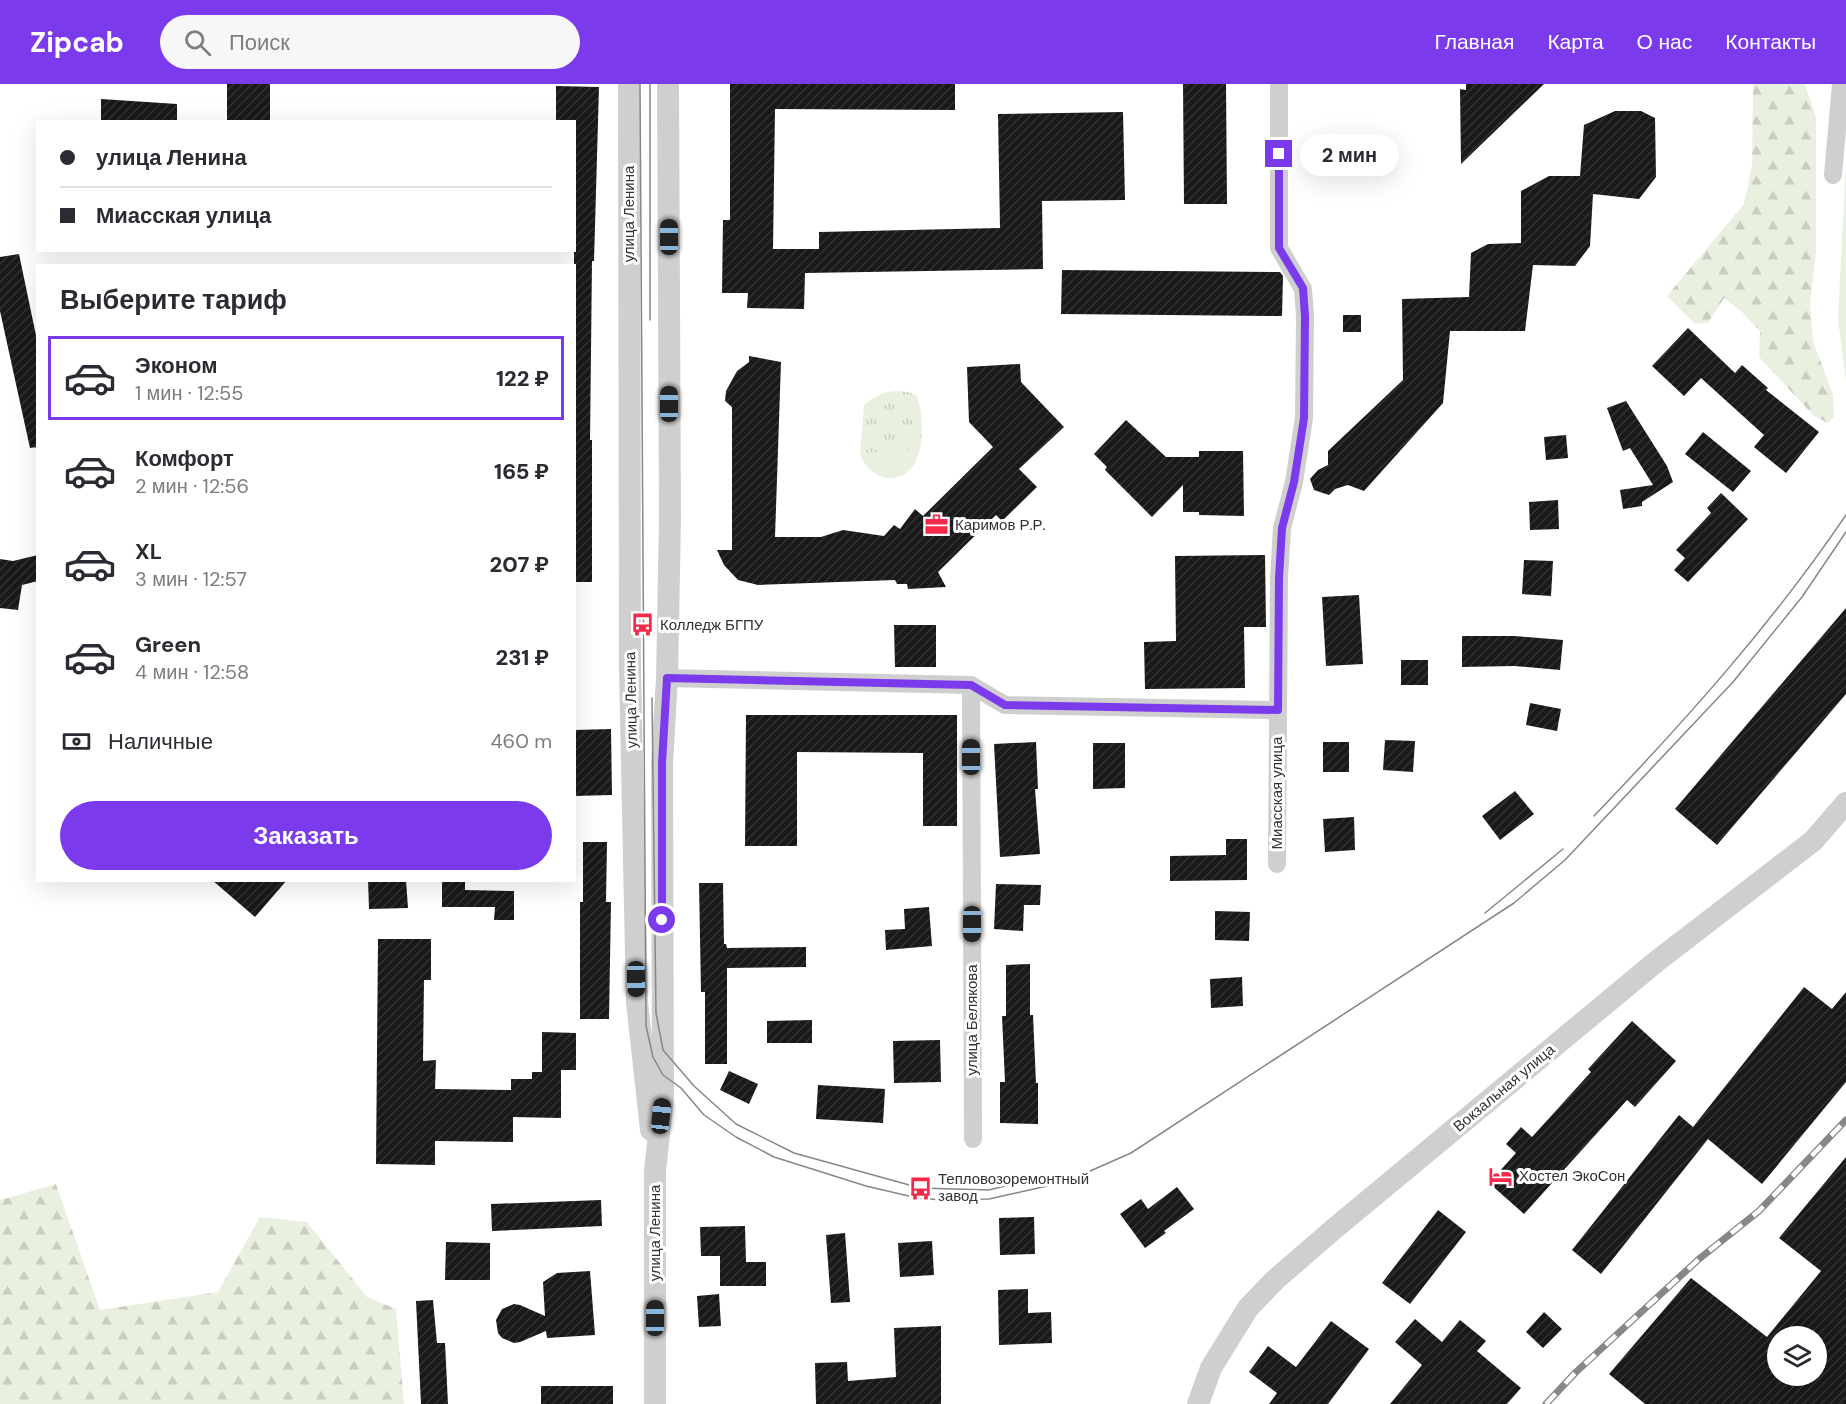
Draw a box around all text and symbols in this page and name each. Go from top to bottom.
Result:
search box [160,15,580,69]
text: Zipcab [30,24,124,61]
icon: search [181,26,214,59]
text: Поиск [229,28,290,57]
text: Главная [1434,28,1514,56]
text: Карта [1547,28,1604,56]
text: О нас [1637,28,1692,56]
text: Контакты [1725,28,1816,56]
callout: 2 мин [1300,133,1399,175]
route end [1265,140,1292,167]
text: 2 мин [1322,142,1377,168]
text: улица Ленина [96,143,247,172]
street label: улица Ленина [619,165,639,262]
text: Миасская улица [96,201,271,230]
car [660,219,678,255]
text: Выберите тариф [60,282,287,317]
icon: car [63,351,117,405]
text: Эконом [135,351,218,380]
text: 122 ₽ [496,364,549,393]
text: 1 мин · 12:55 [135,380,243,406]
car [660,386,678,422]
icon: car [63,444,117,498]
text: Комфорт [135,444,234,473]
text: 165 ₽ [494,457,549,486]
text: 2 мин · 12:56 [135,473,249,499]
office icon: Каримов Р.Р. [924,512,950,538]
place label: Каримов Р.Р. [955,515,1045,535]
icon: car [63,537,117,591]
text: XL [135,537,162,566]
text: 207 ₽ [490,550,549,579]
text: 3 мин · 12:57 [135,566,247,592]
bus stop icon: Колледж БГПУ [629,612,655,638]
place label: Колледж БГПУ [660,615,764,635]
icon: car [63,630,117,684]
text: Green [135,630,201,659]
text: 231 ₽ [495,643,549,672]
street label: улица Ленина [620,651,642,749]
text: 4 мин · 12:58 [135,659,249,685]
icon: cash [60,725,93,758]
text: Наличные [108,727,213,756]
text: 460 m [490,728,552,754]
street label: Миасская улица [1267,736,1287,849]
car [962,739,980,775]
button: Заказать [60,801,552,870]
route start [648,906,675,933]
car [963,906,981,942]
car [627,961,645,997]
street label: улица Белякова [962,964,982,1076]
street label: Вокзальная улица [1449,1039,1560,1136]
car [650,1097,672,1135]
hotel icon: Хостел ЭкоСон [1488,1163,1514,1189]
place label: Хостел ЭкоСон [1519,1166,1625,1186]
place label: Тепловозоремонтный завод [938,1169,1089,1206]
bus stop icon: Тепловозоремонтный завод [907,1175,933,1201]
street label: улица Ленина [645,1184,665,1281]
car [646,1300,664,1336]
map controls [1767,1326,1827,1386]
button: layers [1767,1326,1827,1386]

